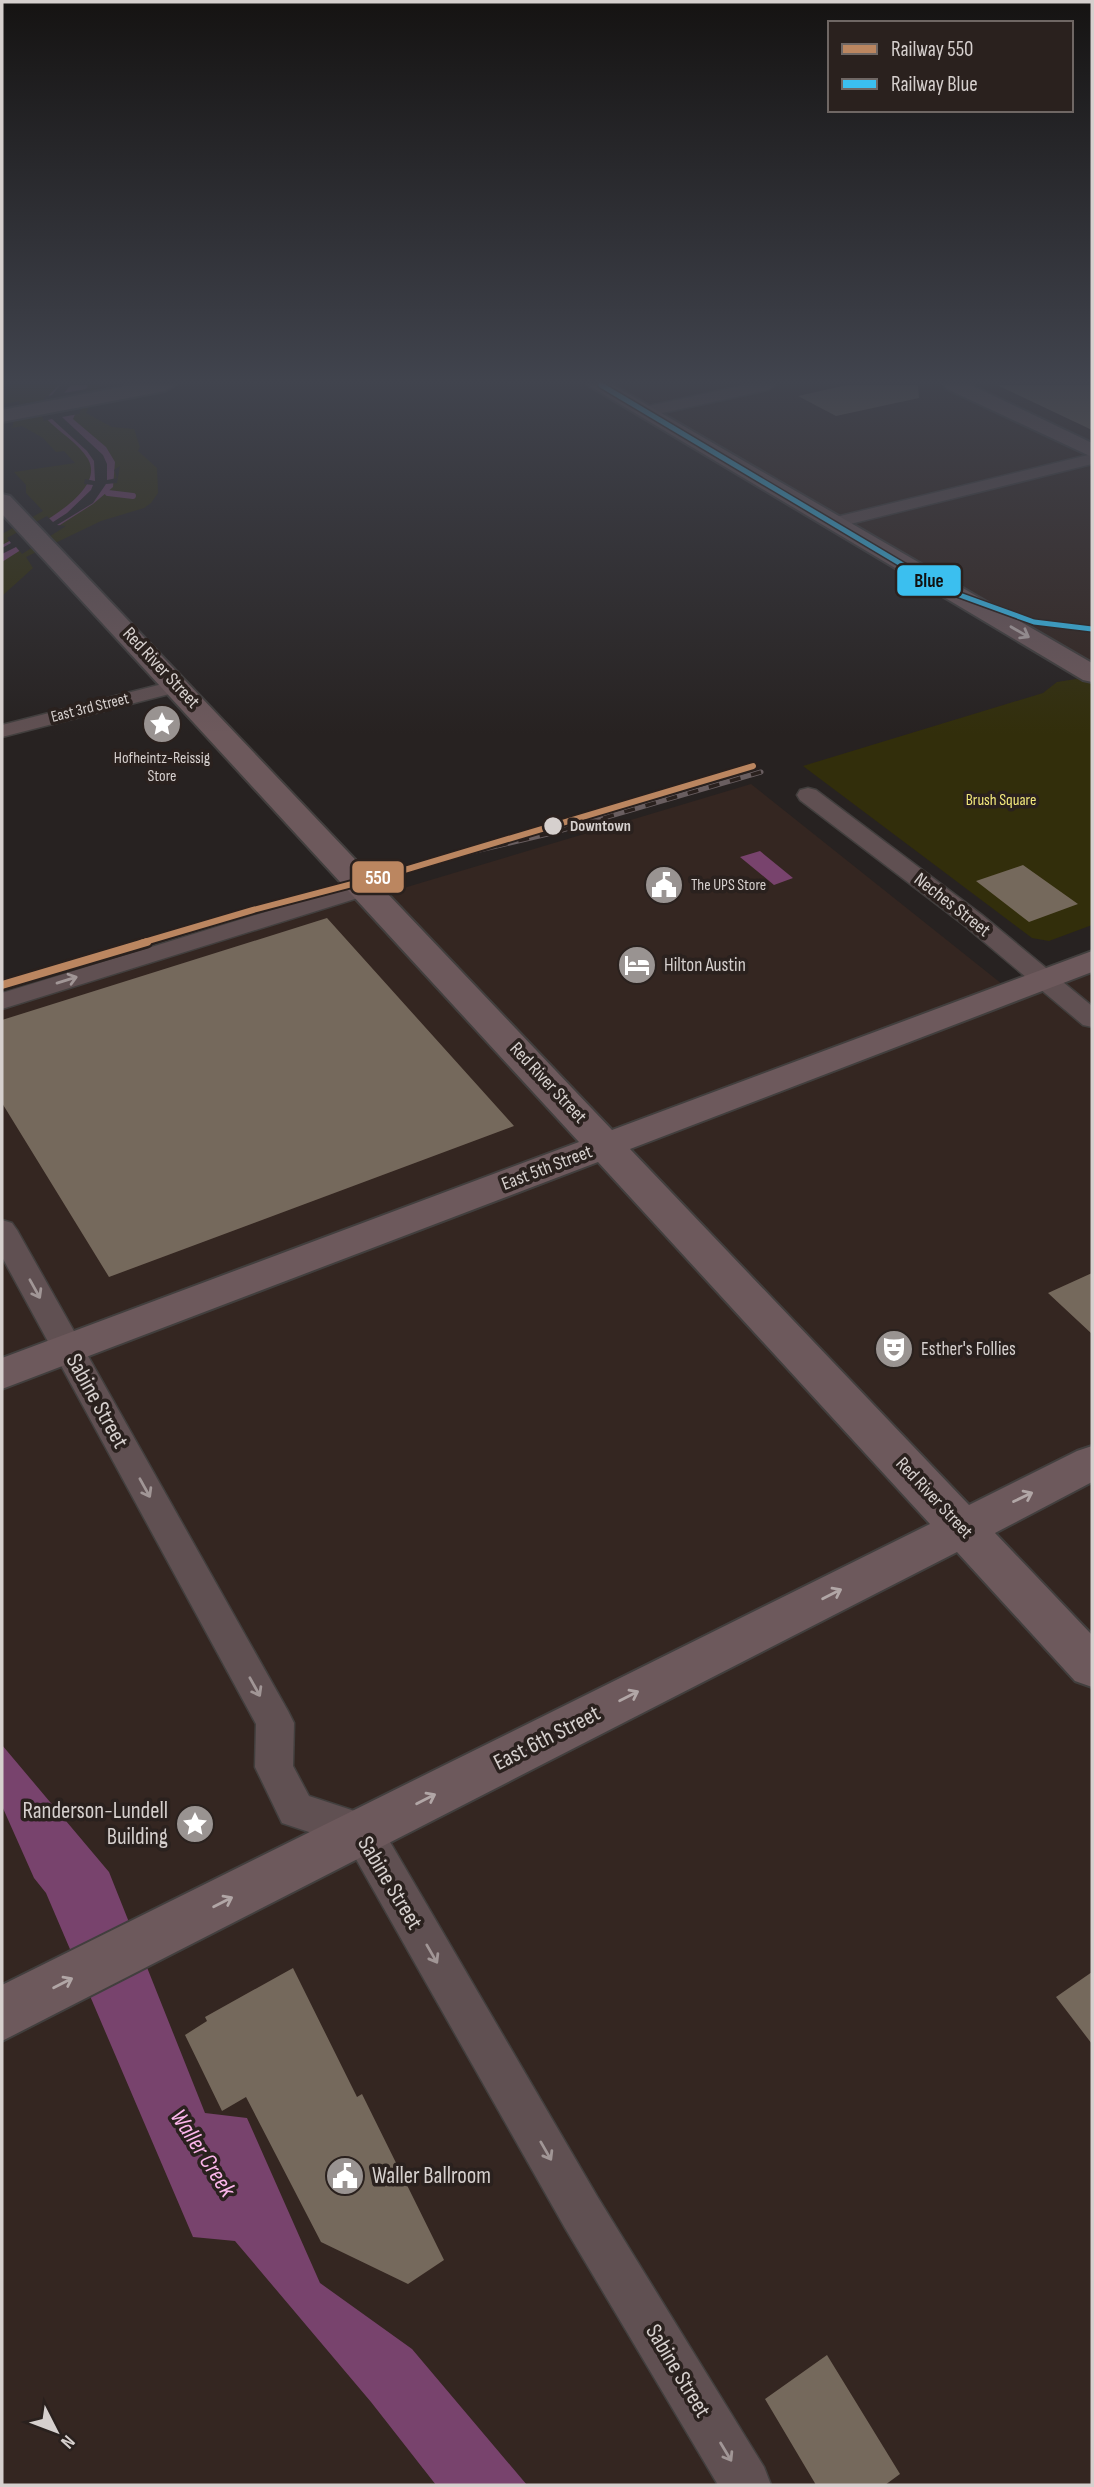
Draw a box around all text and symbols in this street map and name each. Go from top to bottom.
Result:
legend [828,21,1073,112]
text: Railway 550 [891,37,973,62]
text: Railway Blue [891,72,978,97]
line badge: Blue [896,564,962,597]
text: Blue [914,570,944,593]
street label: Red River Street [118,623,205,714]
one-way arrow [1010,625,1030,639]
street label: East 3rd Street [49,689,131,727]
place icon: Hofheintz-Reissig Store [141,703,183,745]
place label: Hofheintz-Reissig Store [114,749,210,786]
park label: Brush Square [966,791,1036,810]
marker: Downtown [542,815,564,837]
place label: Downtown [570,817,631,836]
line badge: 550 [351,860,405,894]
public building icon: The UPS Store [643,864,685,906]
text: 550 [365,867,391,890]
street label: Neches Street [909,868,995,942]
place label: The UPS Store [691,876,766,895]
hotel icon: Hilton Austin [616,944,658,986]
place label: Hilton Austin [664,954,746,977]
one-way arrow [56,973,78,986]
street label: Red River Street [505,1038,592,1129]
street label: East 5th Street [498,1140,596,1196]
one-way arrow [29,1278,42,1299]
theatre icon: Esther's Follies [873,1328,915,1370]
place label: Esther's Follies [921,1338,1016,1361]
street label: Sabine Street [60,1349,134,1453]
street label: Red River Street [891,1453,978,1544]
one-way arrow [138,1478,152,1498]
one-way arrow [1012,1489,1033,1503]
one-way arrow [821,1586,842,1600]
one-way arrow [248,1677,262,1697]
one-way arrow [618,1689,639,1703]
street label: East 6th Street [489,1699,605,1777]
one-way arrow [415,1792,436,1805]
place label: Randerson-Lundell Building [22,1797,168,1851]
place icon: Randerson-Lundell Building [174,1803,216,1845]
street label: Sabine Street [351,1831,429,1935]
one-way arrow [212,1895,233,1909]
one-way arrow [425,1944,439,1964]
one-way arrow [52,1976,73,1989]
water label: Waller Creek [164,2104,243,2203]
one-way arrow [539,2141,553,2161]
public building icon: Waller Ballroom [324,2155,366,2197]
place label: Waller Ballroom [372,2162,491,2190]
street label: Sabine Street [639,2319,717,2423]
north arrow [21,2396,91,2466]
text: N [56,2430,79,2453]
one-way arrow [719,2441,733,2461]

